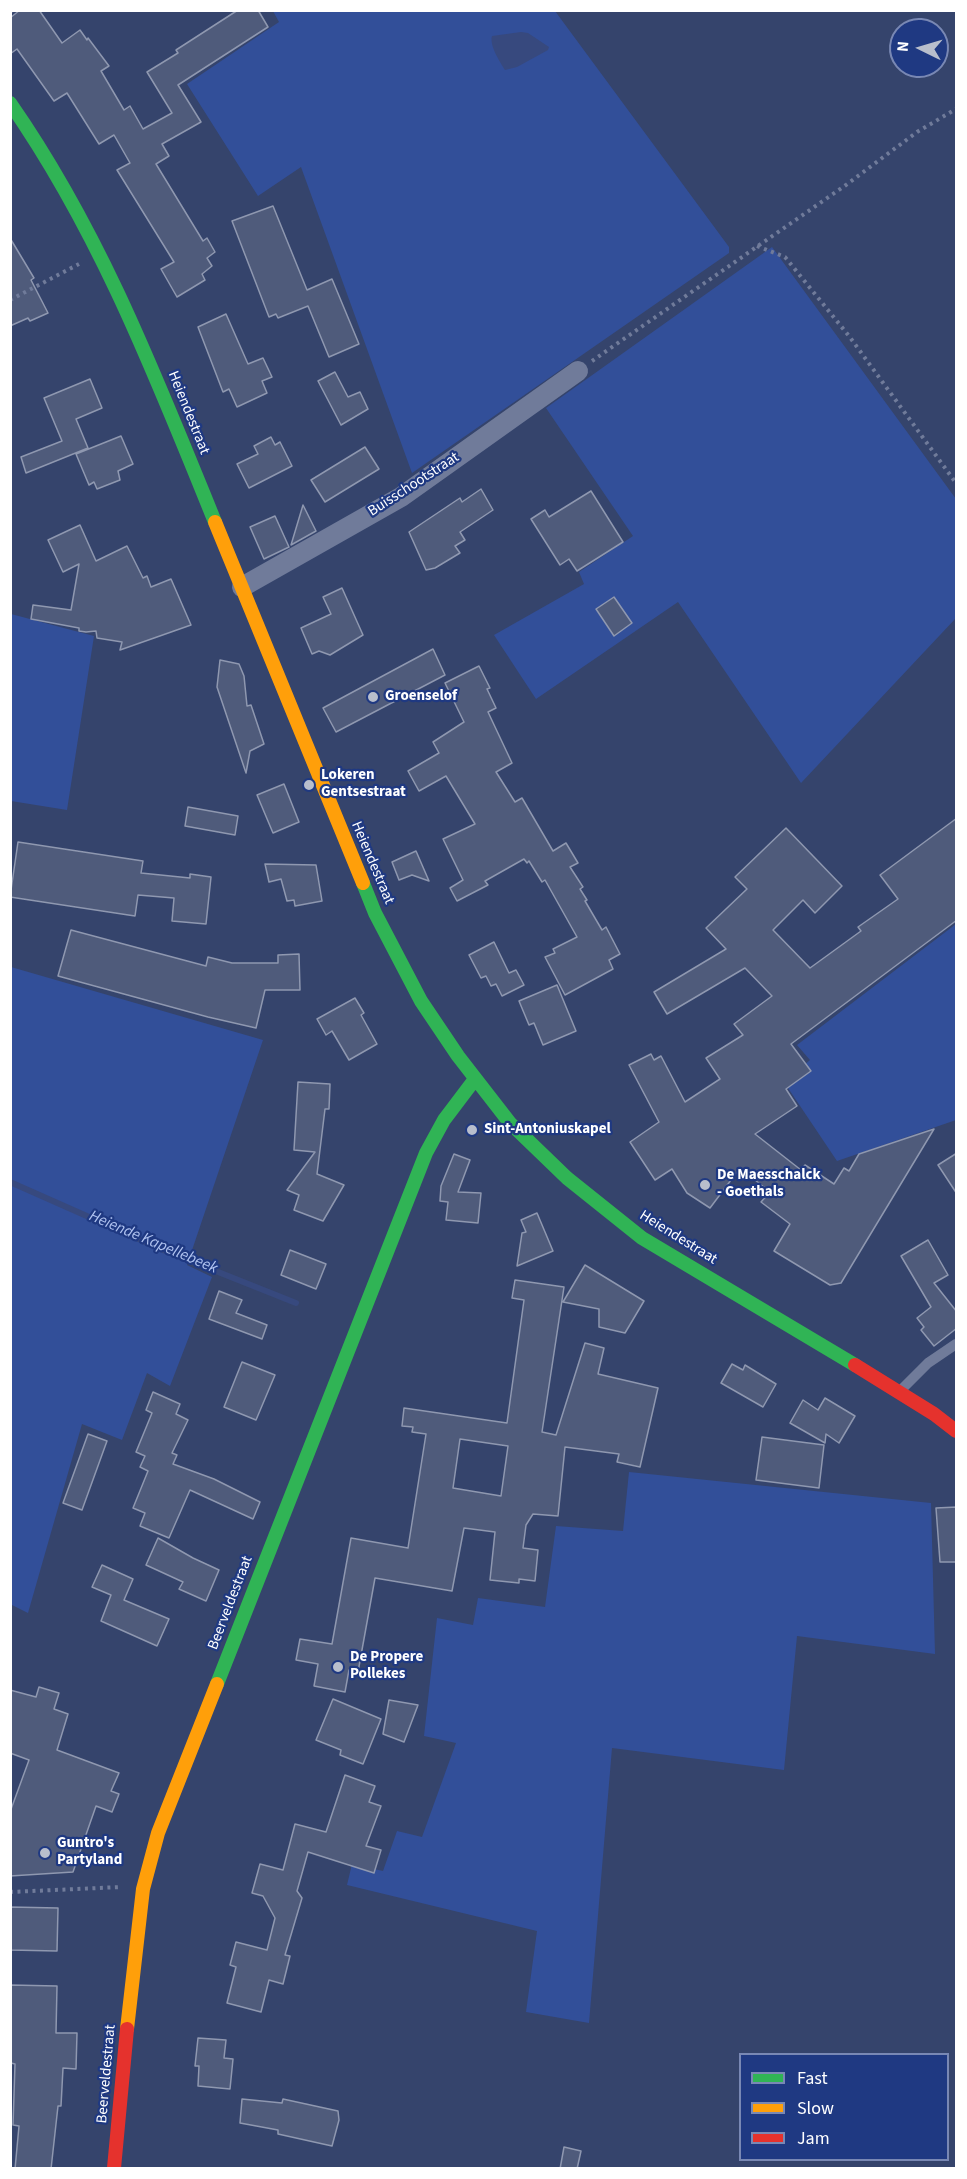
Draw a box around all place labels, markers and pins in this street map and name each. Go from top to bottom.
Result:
place label: Groenselof [385,688,457,706]
marker: Groenselof [366,690,380,704]
place label: Lokeren Gentsestraat [321,767,406,802]
marker: Lokeren Gentsestraat [302,778,316,792]
place label: Sint-Antoniuskapel [484,1121,611,1139]
marker: Sint-Antoniuskapel [465,1123,479,1137]
place label: De Maesschalck - Goethals [717,1167,821,1202]
marker: De Maesschalck - Goethals [698,1178,712,1192]
place label: De Propere Pollekes [350,1649,423,1684]
marker: De Propere Pollekes [331,1660,345,1674]
place label: Guntro's Partyland [57,1835,122,1870]
marker: Guntro's Partyland [38,1846,52,1860]

